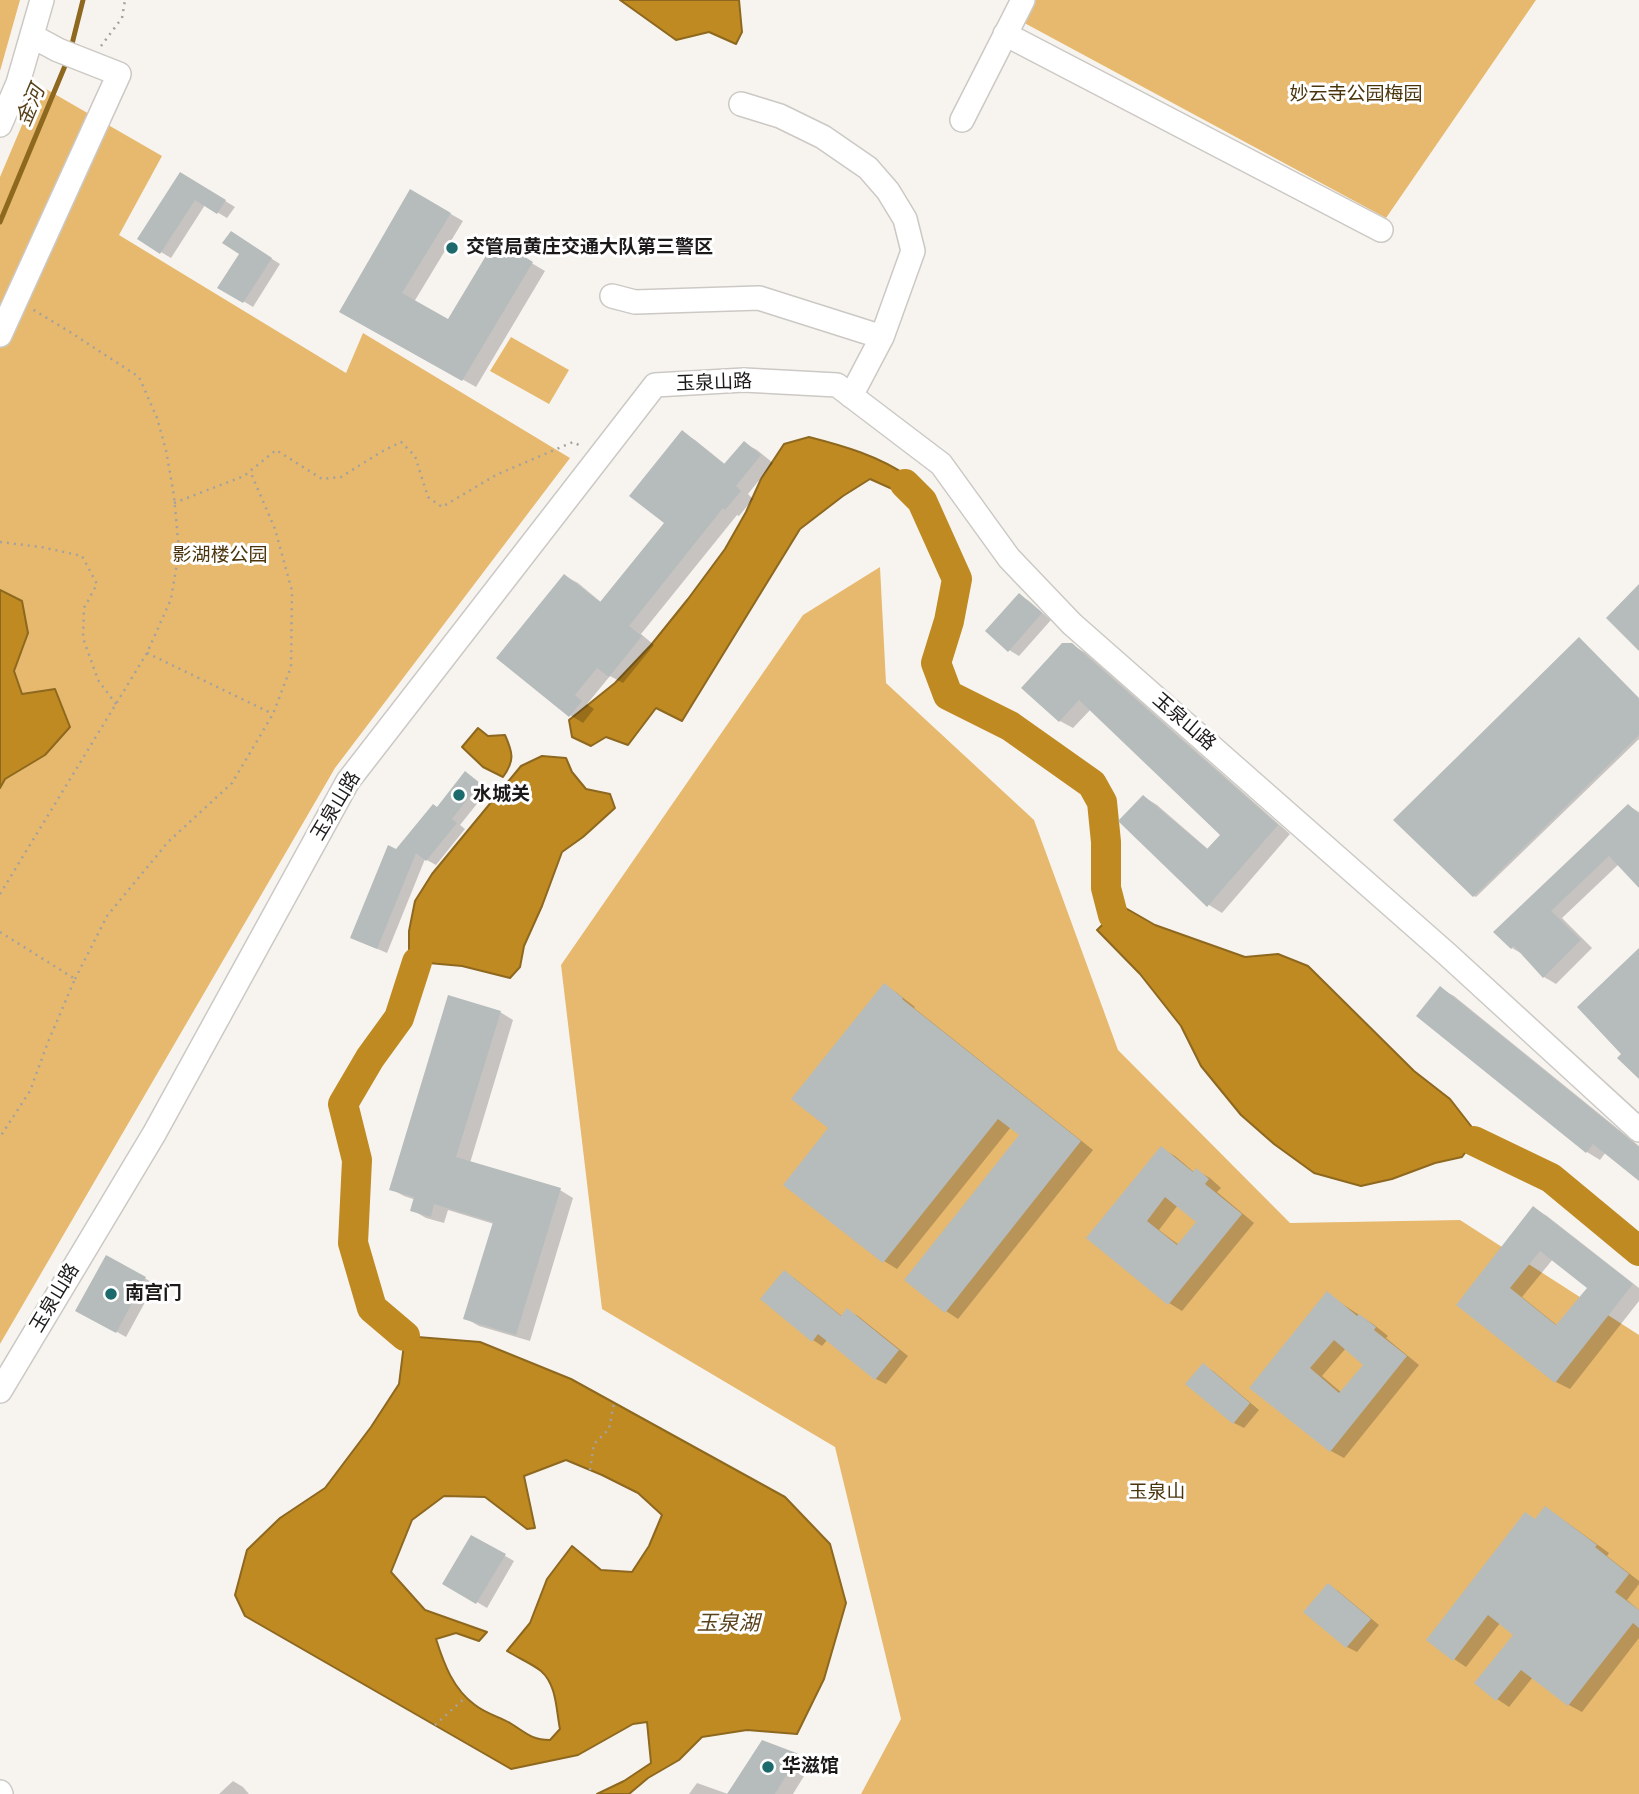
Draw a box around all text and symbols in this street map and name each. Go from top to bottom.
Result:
water label: 金河 [11,82,51,130]
park label: 妙云寺公园梅园 [1290,84,1422,106]
place label: 交管局黄庄交通大队第三警区 [466,237,713,259]
marker: 交管局黄庄交通大队第三警区 [444,240,460,256]
street label: 玉泉山路 [676,370,752,396]
park label: 影湖楼公园 [173,545,267,567]
street label: 玉泉山路 [1148,688,1220,756]
street label: 玉泉山路 [307,768,365,844]
place label: 水城关 [473,784,530,806]
marker: 水城关 [451,787,467,803]
street label: 玉泉山路 [26,1260,84,1336]
place label: 南宫门 [125,1283,182,1305]
marker: 南宫门 [103,1286,119,1302]
park label: 玉泉山 [1129,1482,1185,1504]
water label: 玉泉湖 [697,1611,759,1637]
place label: 华滋馆 [782,1756,839,1778]
marker: 华滋馆 [760,1759,776,1775]

